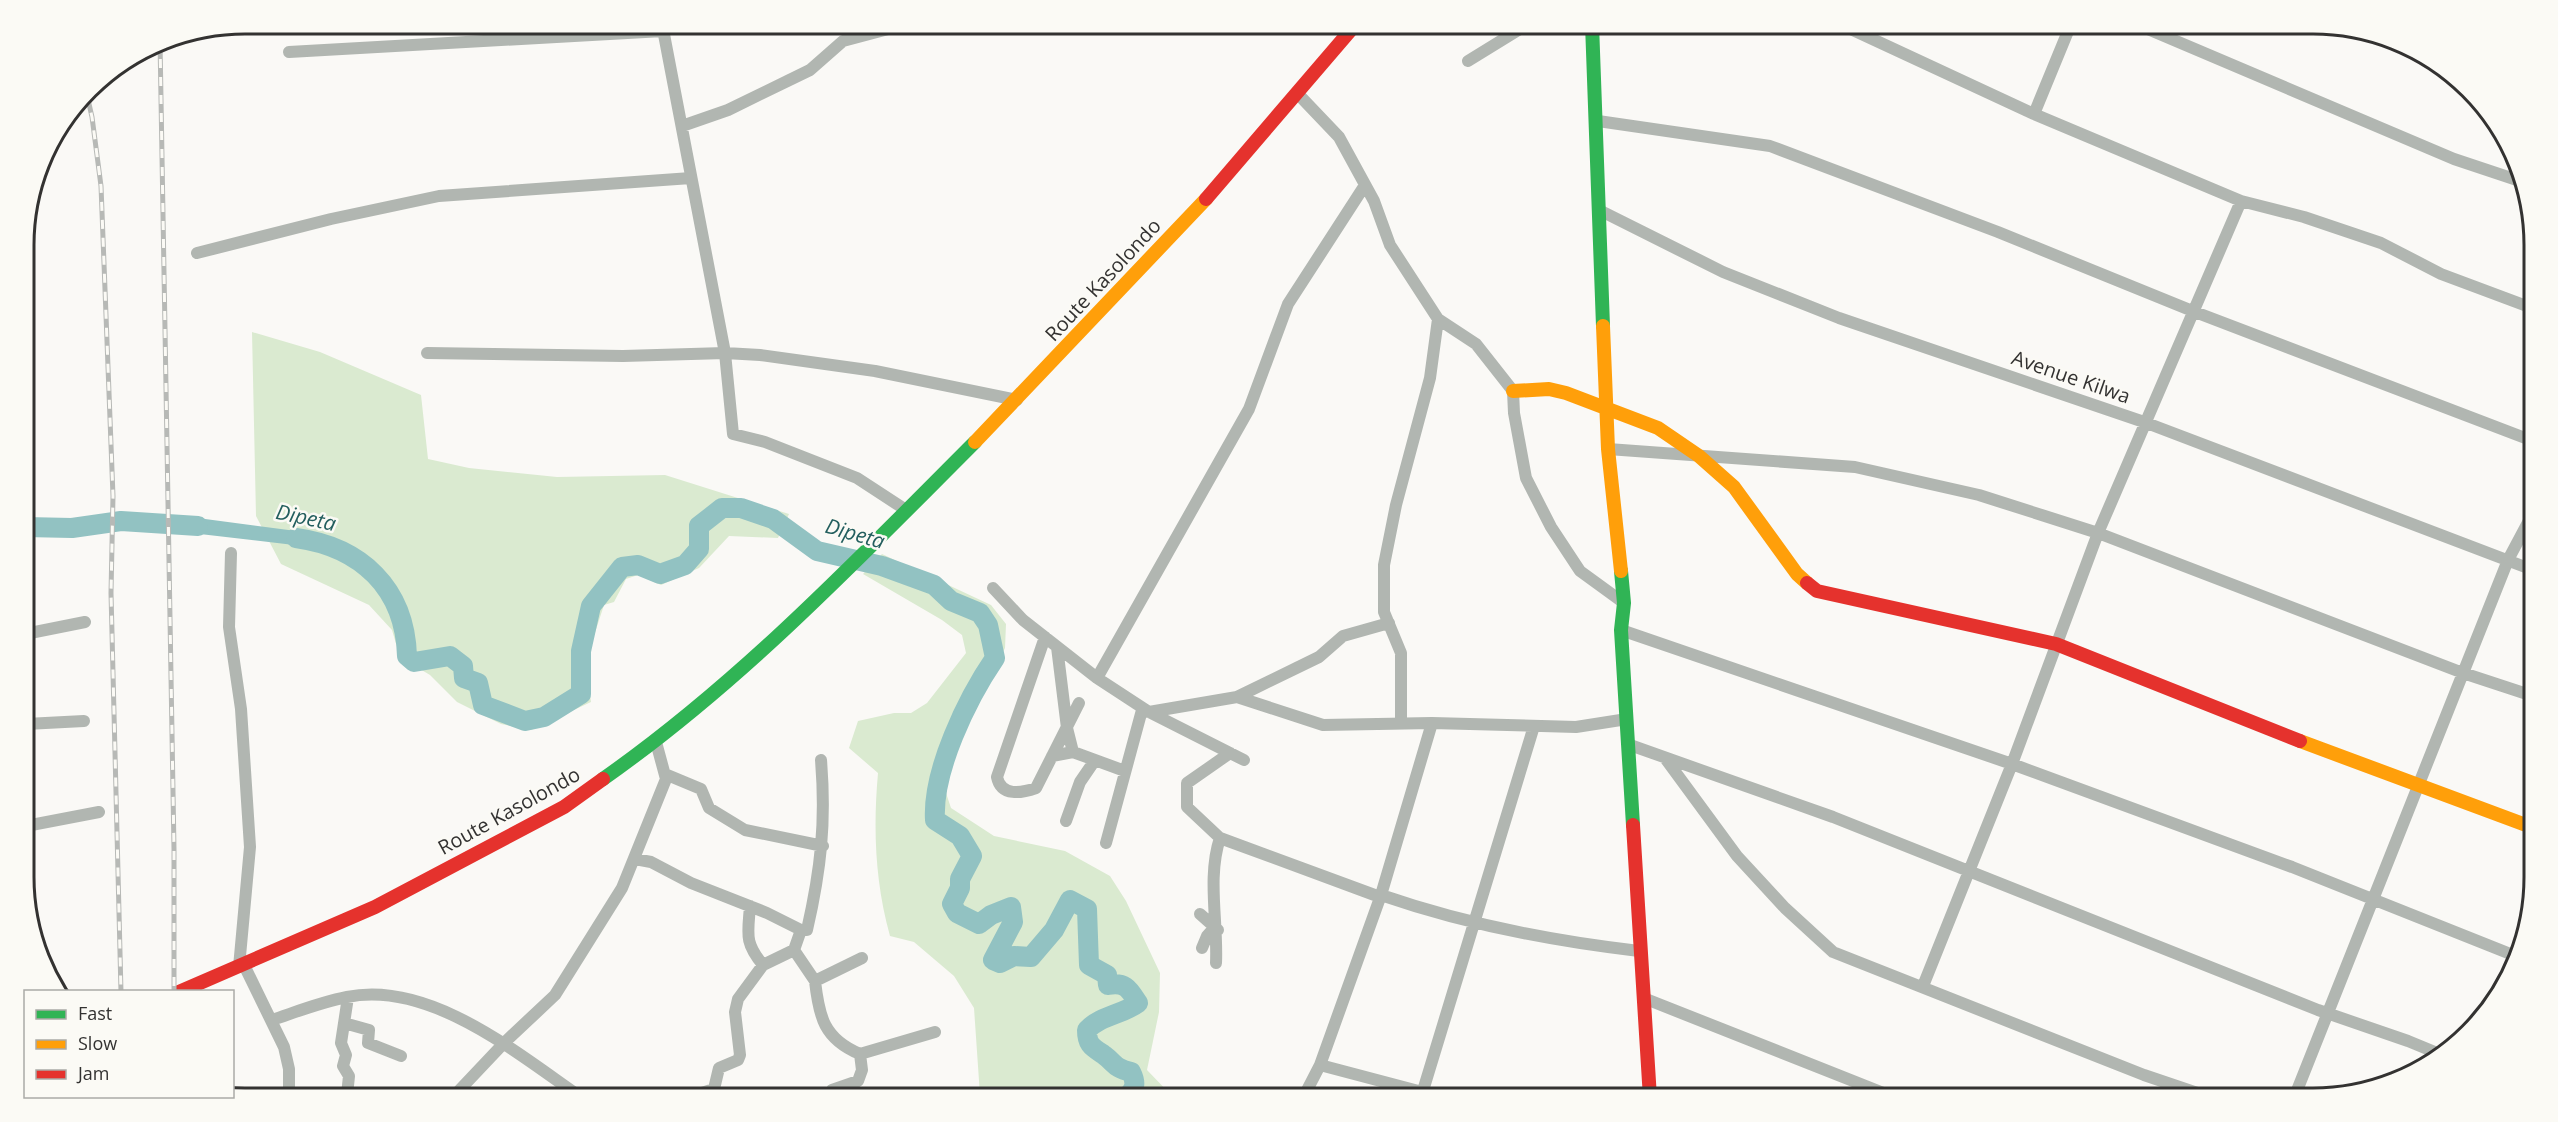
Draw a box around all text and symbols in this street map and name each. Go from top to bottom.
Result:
street label: Route Kasolondo [1039,212,1167,347]
street label: Avenue Kilwa [2008,344,2134,409]
water label: Dipeta [274,497,339,537]
water label: Dipeta [822,511,888,555]
street label: Route Kasolondo [433,760,585,861]
legend [24,990,234,1098]
text: Fast [78,1001,112,1025]
text: Slow [78,1031,117,1055]
text: Jam [76,1061,110,1085]

